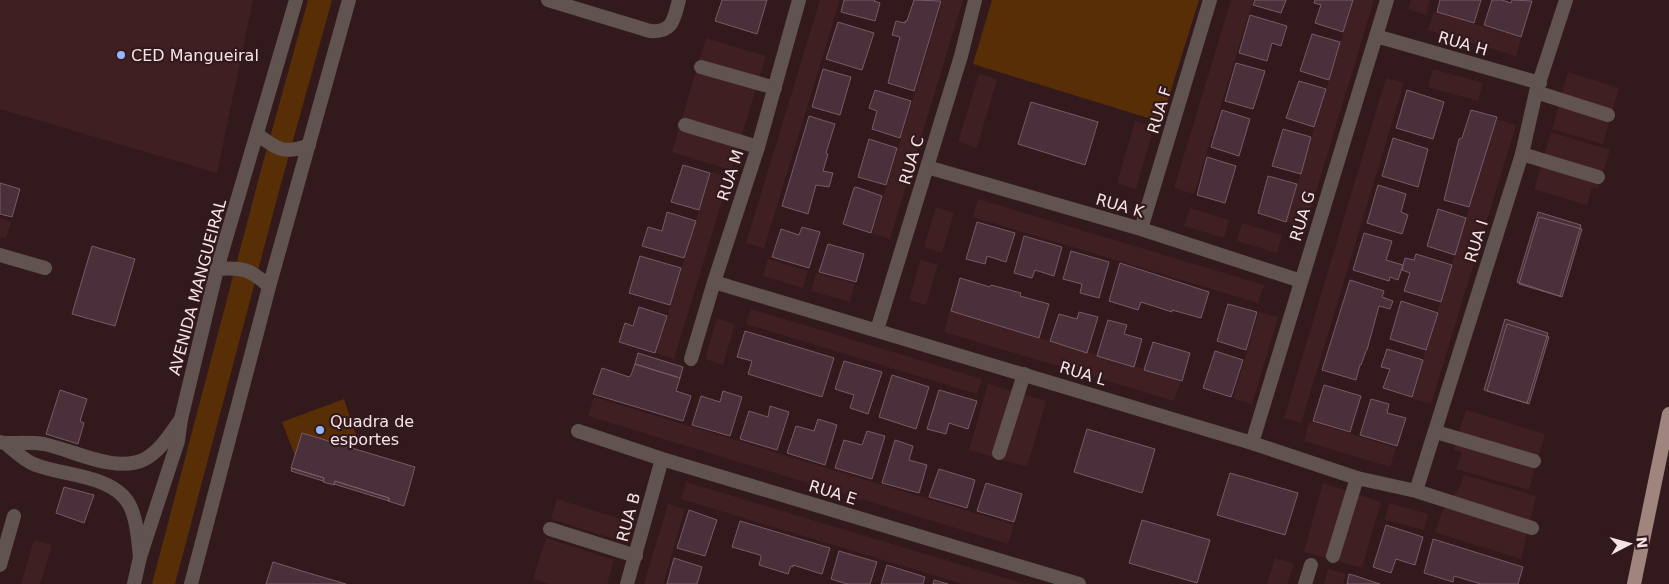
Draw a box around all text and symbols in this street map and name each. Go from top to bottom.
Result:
street label: RUA H [1436,27,1490,60]
place label: CED Mangueiral [131,46,259,65]
marker: CED Mangueiral [115,49,127,61]
street label: RUA F [1143,84,1176,136]
street label: RUA C [895,133,928,187]
street label: RUA M [713,147,748,203]
street label: RUA G [1286,189,1319,243]
street label: RUA K [1094,190,1147,222]
street label: AVENIDA MANGUEIRAL [165,197,230,377]
street label: RUA I [1461,218,1492,265]
street label: RUA L [1057,357,1109,390]
place label: Quadra de esportes [330,412,414,449]
marker: Quadra de esportes [314,424,326,436]
street label: RUA E [807,476,859,509]
street label: RUA B [613,491,644,544]
north arrow [1604,519,1654,569]
text: N [1633,536,1650,549]

